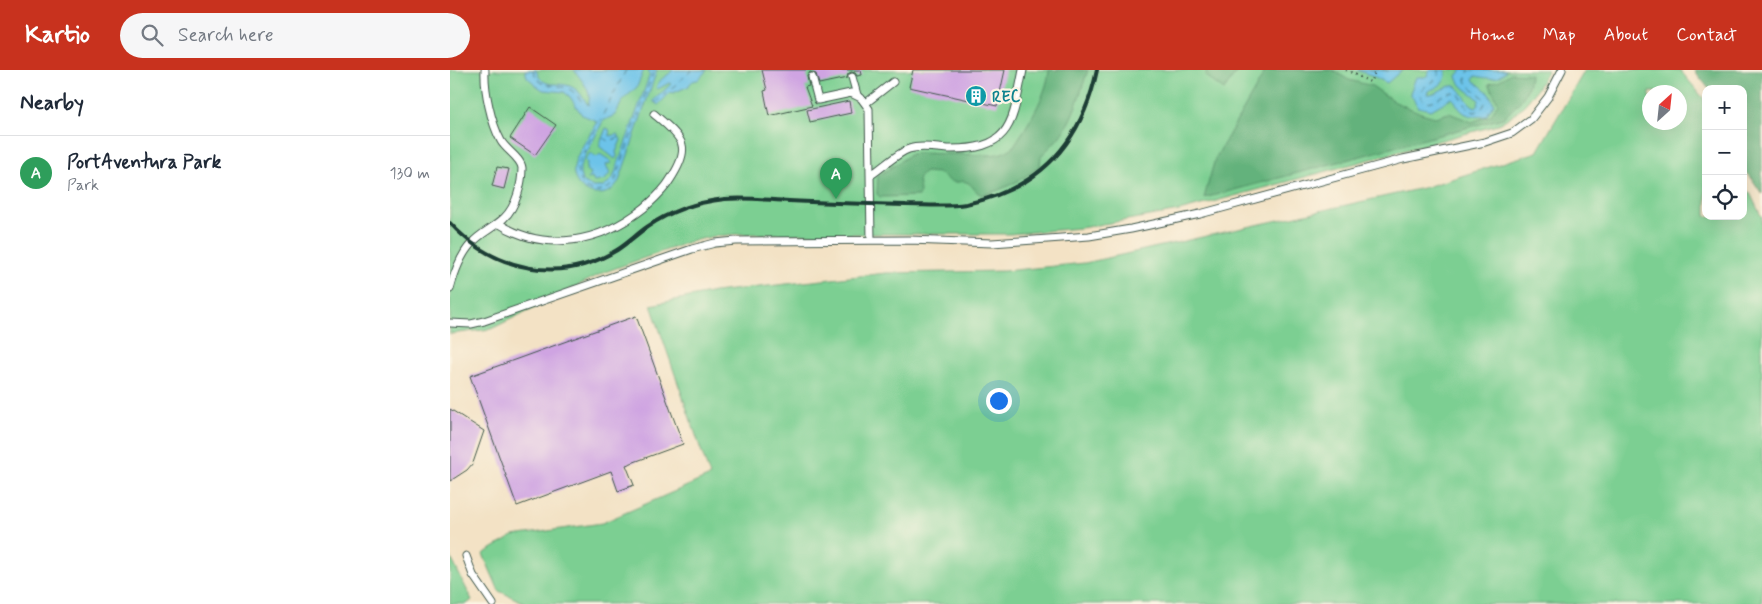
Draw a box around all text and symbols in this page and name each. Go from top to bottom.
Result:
search box [120,13,470,58]
text: Kartio [25,20,90,51]
icon: search [138,21,166,49]
text: Search here [178,23,274,48]
text: Home [1470,23,1515,47]
text: Map [1543,23,1576,47]
text: About [1604,23,1648,47]
text: Contact [1676,23,1737,47]
building icon: REC [964,84,988,108]
north arrow [1642,85,1687,130]
map controls [1702,85,1747,220]
button: + [1702,85,1747,130]
place label: REC [992,87,1021,108]
text: Nearby [20,89,84,117]
button: − [1702,130,1747,175]
text: PortAventura Park [67,150,221,175]
pin: A [820,158,852,199]
text: A [31,163,41,184]
text: 130 m [389,163,430,184]
text: Park [67,175,99,196]
button: locate [1702,175,1747,220]
your location [986,388,1012,414]

